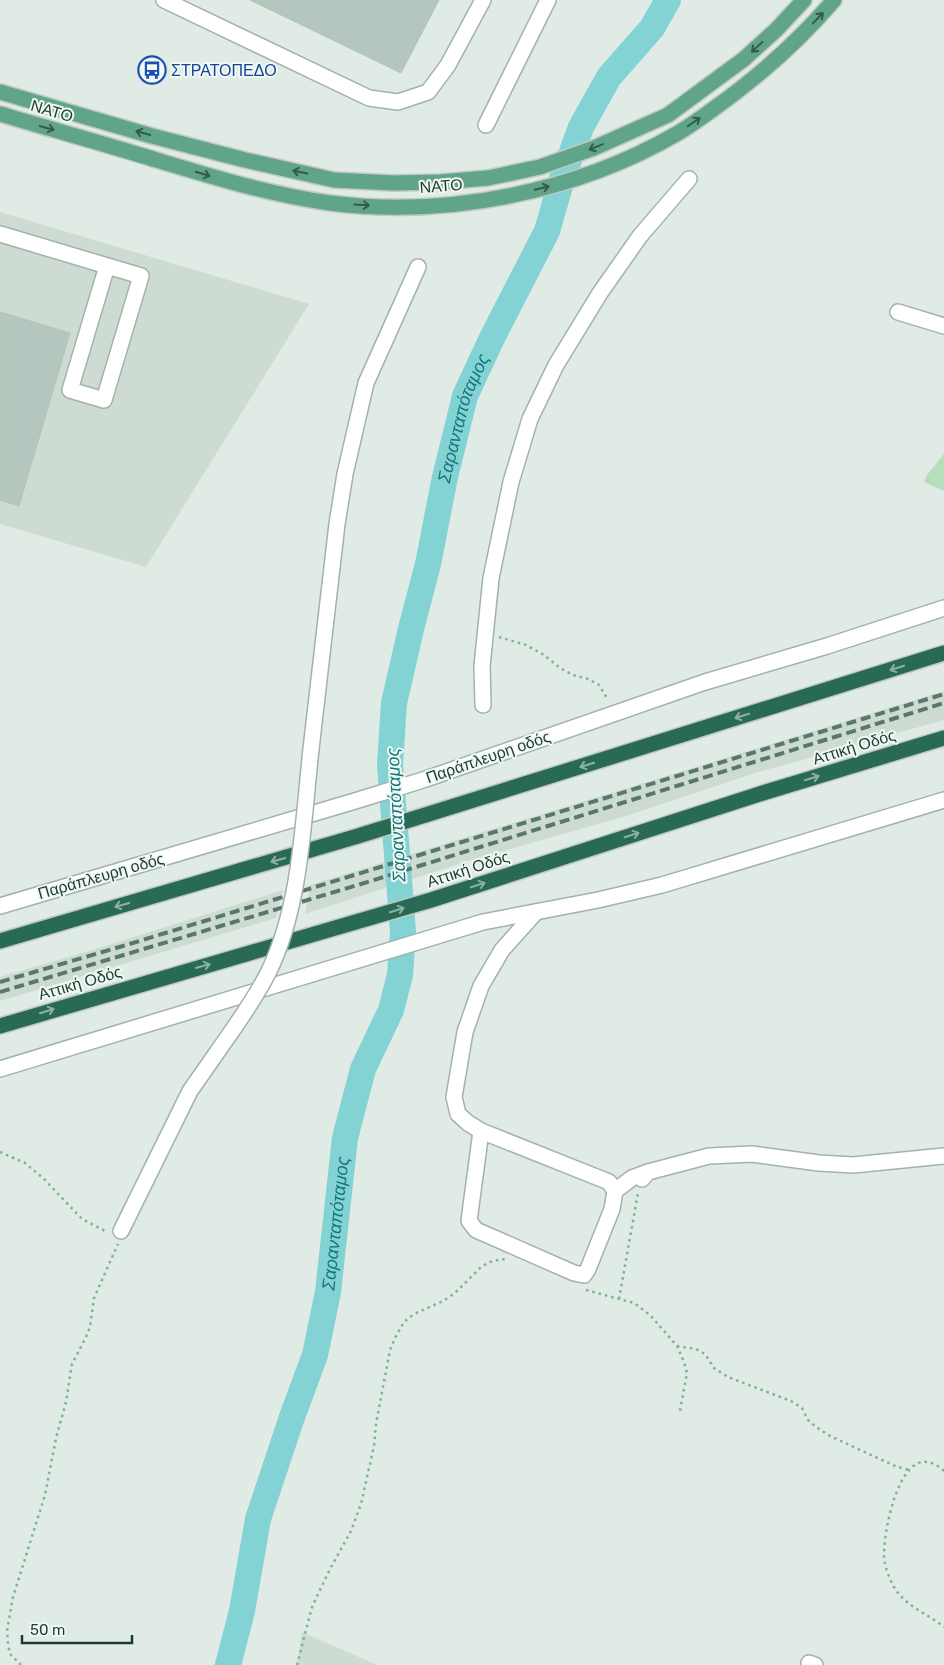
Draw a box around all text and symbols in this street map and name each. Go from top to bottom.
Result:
one-way arrow [812,11,824,24]
one-way arrow [751,41,764,53]
bus stop icon: ΣΤΡΑΤΟΠΕΔΟ [137,55,167,85]
place label: ΣΤΡΑΤΟΠΕΔΟ [171,61,277,80]
street label: ΝΑΤΟ [29,96,75,126]
one-way arrow [687,117,701,127]
one-way arrow [38,123,54,133]
one-way arrow [135,128,151,138]
one-way arrow [589,143,604,153]
one-way arrow [293,167,309,177]
one-way arrow [194,170,210,180]
street label: ΝΑΤΟ [419,175,463,197]
one-way arrow [534,183,550,192]
one-way arrow [353,201,369,210]
water label: Σαρανταπόταμος [433,350,494,486]
one-way arrow [890,663,906,673]
one-way arrow [735,712,751,722]
street label: Αττική Οδός [810,725,898,769]
street label: Παράπλευρη οδός [423,727,553,787]
water label: Σαρανταπόταμος [381,747,411,884]
one-way arrow [580,760,596,770]
one-way arrow [804,772,820,782]
one-way arrow [624,829,640,839]
street label: Αττική Οδός [424,847,512,891]
street label: Παράπλευρη οδός [36,849,167,903]
one-way arrow [270,855,286,865]
one-way arrow [469,879,485,889]
one-way arrow [114,900,130,910]
one-way arrow [389,904,405,914]
one-way arrow [194,961,210,970]
street label: Αττική Οδός [36,962,124,1004]
one-way arrow [38,1006,54,1016]
water label: Σαρανταπόταμος [317,1155,354,1293]
scale bar [22,1612,132,1644]
text: 50 m [30,1621,65,1639]

